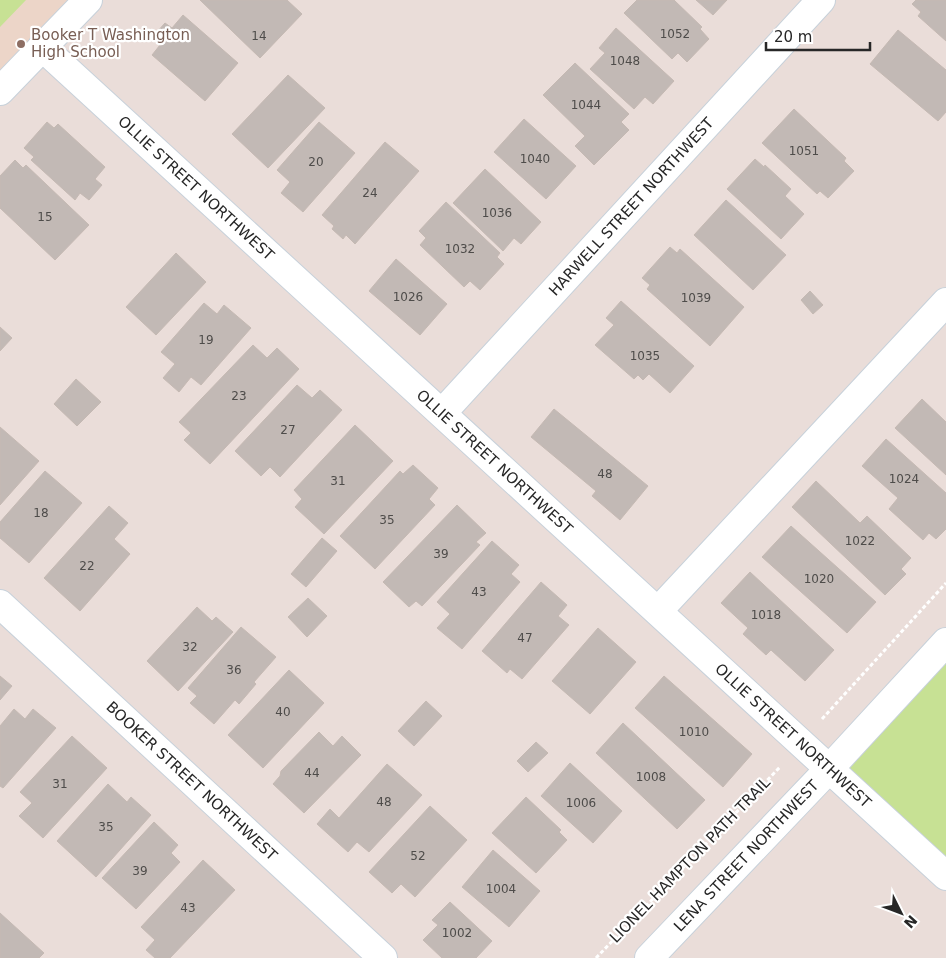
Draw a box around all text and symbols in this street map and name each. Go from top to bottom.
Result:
scale bar [766,20,870,52]
place label: Booker T Washington High School [31,26,190,61]
house number: 1052 [660,27,690,41]
text: 20 m [774,28,812,46]
house number: 14 [251,29,267,43]
marker: Booker T Washington High School [15,38,27,50]
house number: 1048 [610,54,640,68]
house number: 1044 [571,98,601,112]
street label: OLLIE STREET NORTHWEST [114,112,278,265]
street label: HARWELL STREET NORTHWEST [545,113,718,299]
house number: 1051 [789,144,819,158]
house number: 1040 [520,152,550,166]
house number: 20 [308,155,324,169]
house number: 24 [362,186,378,200]
house number: 1036 [482,206,512,220]
house number: 15 [37,210,53,224]
house number: 1032 [445,242,475,256]
house number: 1026 [393,290,423,304]
house number: 1039 [681,291,711,305]
house number: 19 [198,333,214,347]
house number: 1035 [630,349,660,363]
street label: OLLIE STREET NORTHWEST [413,386,577,539]
house number: 23 [231,389,247,403]
house number: 27 [280,423,296,437]
house number: 48 [597,467,613,481]
house number: 1024 [889,472,919,486]
house number: 31 [330,474,346,488]
house number: 18 [33,506,49,520]
house number: 35 [379,513,395,527]
house number: 1022 [845,534,875,548]
house number: 39 [433,547,449,561]
house number: 22 [79,559,95,573]
house number: 1020 [804,572,834,586]
house number: 43 [471,585,487,599]
house number: 1018 [751,608,781,622]
house number: 47 [517,631,533,645]
house number: 32 [182,640,198,654]
street label: OLLIE STREET NORTHWEST [711,660,875,812]
house number: 36 [226,663,242,677]
street label: BOOKER STREET NORTHWEST [103,698,281,865]
house number: 40 [275,705,291,719]
house number: 1010 [679,725,709,739]
house number: 44 [304,766,320,780]
house number: 1008 [636,770,666,784]
street label: LIONEL HAMPTON PATH TRAIL [606,773,774,947]
street label: LENA STREET NORTHWEST [670,776,823,935]
house number: 31 [52,777,68,791]
house number: 48 [376,795,392,809]
house number: 1006 [566,796,596,810]
house number: 35 [98,820,114,834]
house number: 52 [410,849,426,863]
house number: 39 [132,864,148,878]
house number: 1004 [486,882,516,896]
north arrow [876,888,926,938]
house number: 43 [180,901,196,915]
text: N [901,912,921,931]
house number: 1002 [442,926,472,940]

